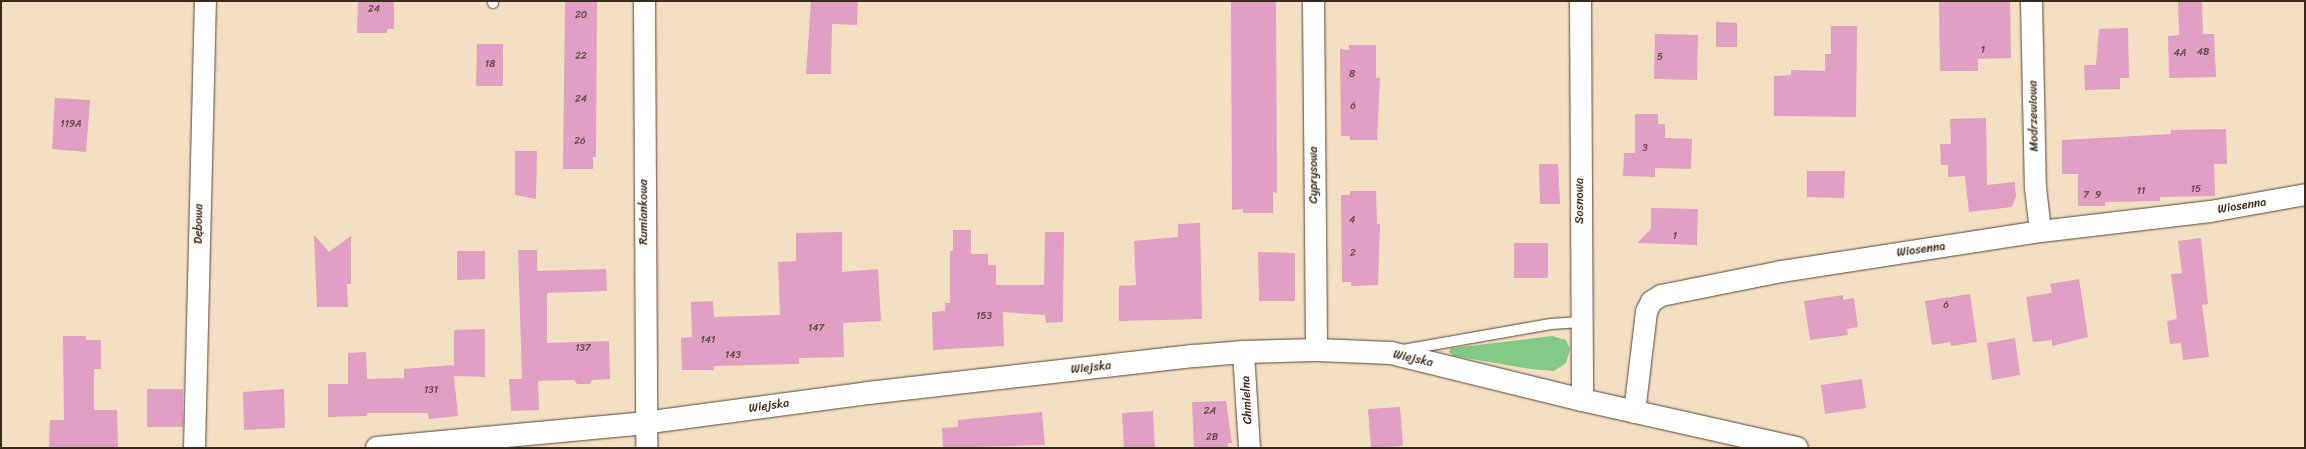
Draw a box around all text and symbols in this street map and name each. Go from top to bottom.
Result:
house number: 24 [368,4,380,16]
house number: 20 [575,10,587,22]
house number: 1 [1981,45,1985,57]
house number: 4B [2197,47,2209,59]
house number: 4A [2174,48,2186,60]
house number: 22 [575,51,587,63]
house number: 5 [1657,52,1663,64]
house number: 18 [485,59,495,71]
house number: 8 [1349,69,1355,81]
street label: Modrzewiowa [2026,80,2042,152]
house number: 24 [575,94,587,106]
house number: 6 [1350,101,1356,113]
house number: 119A [60,119,82,131]
house number: 26 [574,136,586,148]
house number: 3 [1642,143,1648,155]
street label: Cyprysowa [1307,146,1321,204]
street label: Sosnowa [1573,178,1587,224]
street label: Rumiankowa [637,179,651,245]
house number: 15 [2191,184,2201,196]
house number: 11 [2137,186,2145,198]
house number: 7 [2083,190,2089,202]
house number: 9 [2095,190,2101,202]
street label: Wiosenna [2217,195,2267,217]
street label: Dębowa [191,204,207,244]
house number: 4 [1349,215,1355,227]
house number: 1 [1673,231,1677,243]
street label: Wiosenna [1896,239,1946,261]
house number: 2 [1350,248,1356,260]
house number: 6 [1943,300,1949,312]
house number: 153 [976,311,992,323]
house number: 147 [808,323,824,335]
house number: 141 [701,335,715,347]
house number: 137 [575,343,591,355]
street label: Wiejska [1392,347,1434,371]
house number: 143 [725,350,741,362]
street label: Wiejska [1070,359,1112,377]
street label: Chmielna [1239,375,1255,425]
house number: 131 [424,385,438,397]
street label: Wiejska [748,396,790,416]
house number: 2A [1204,406,1216,418]
house number: 2B [1206,432,1218,444]

